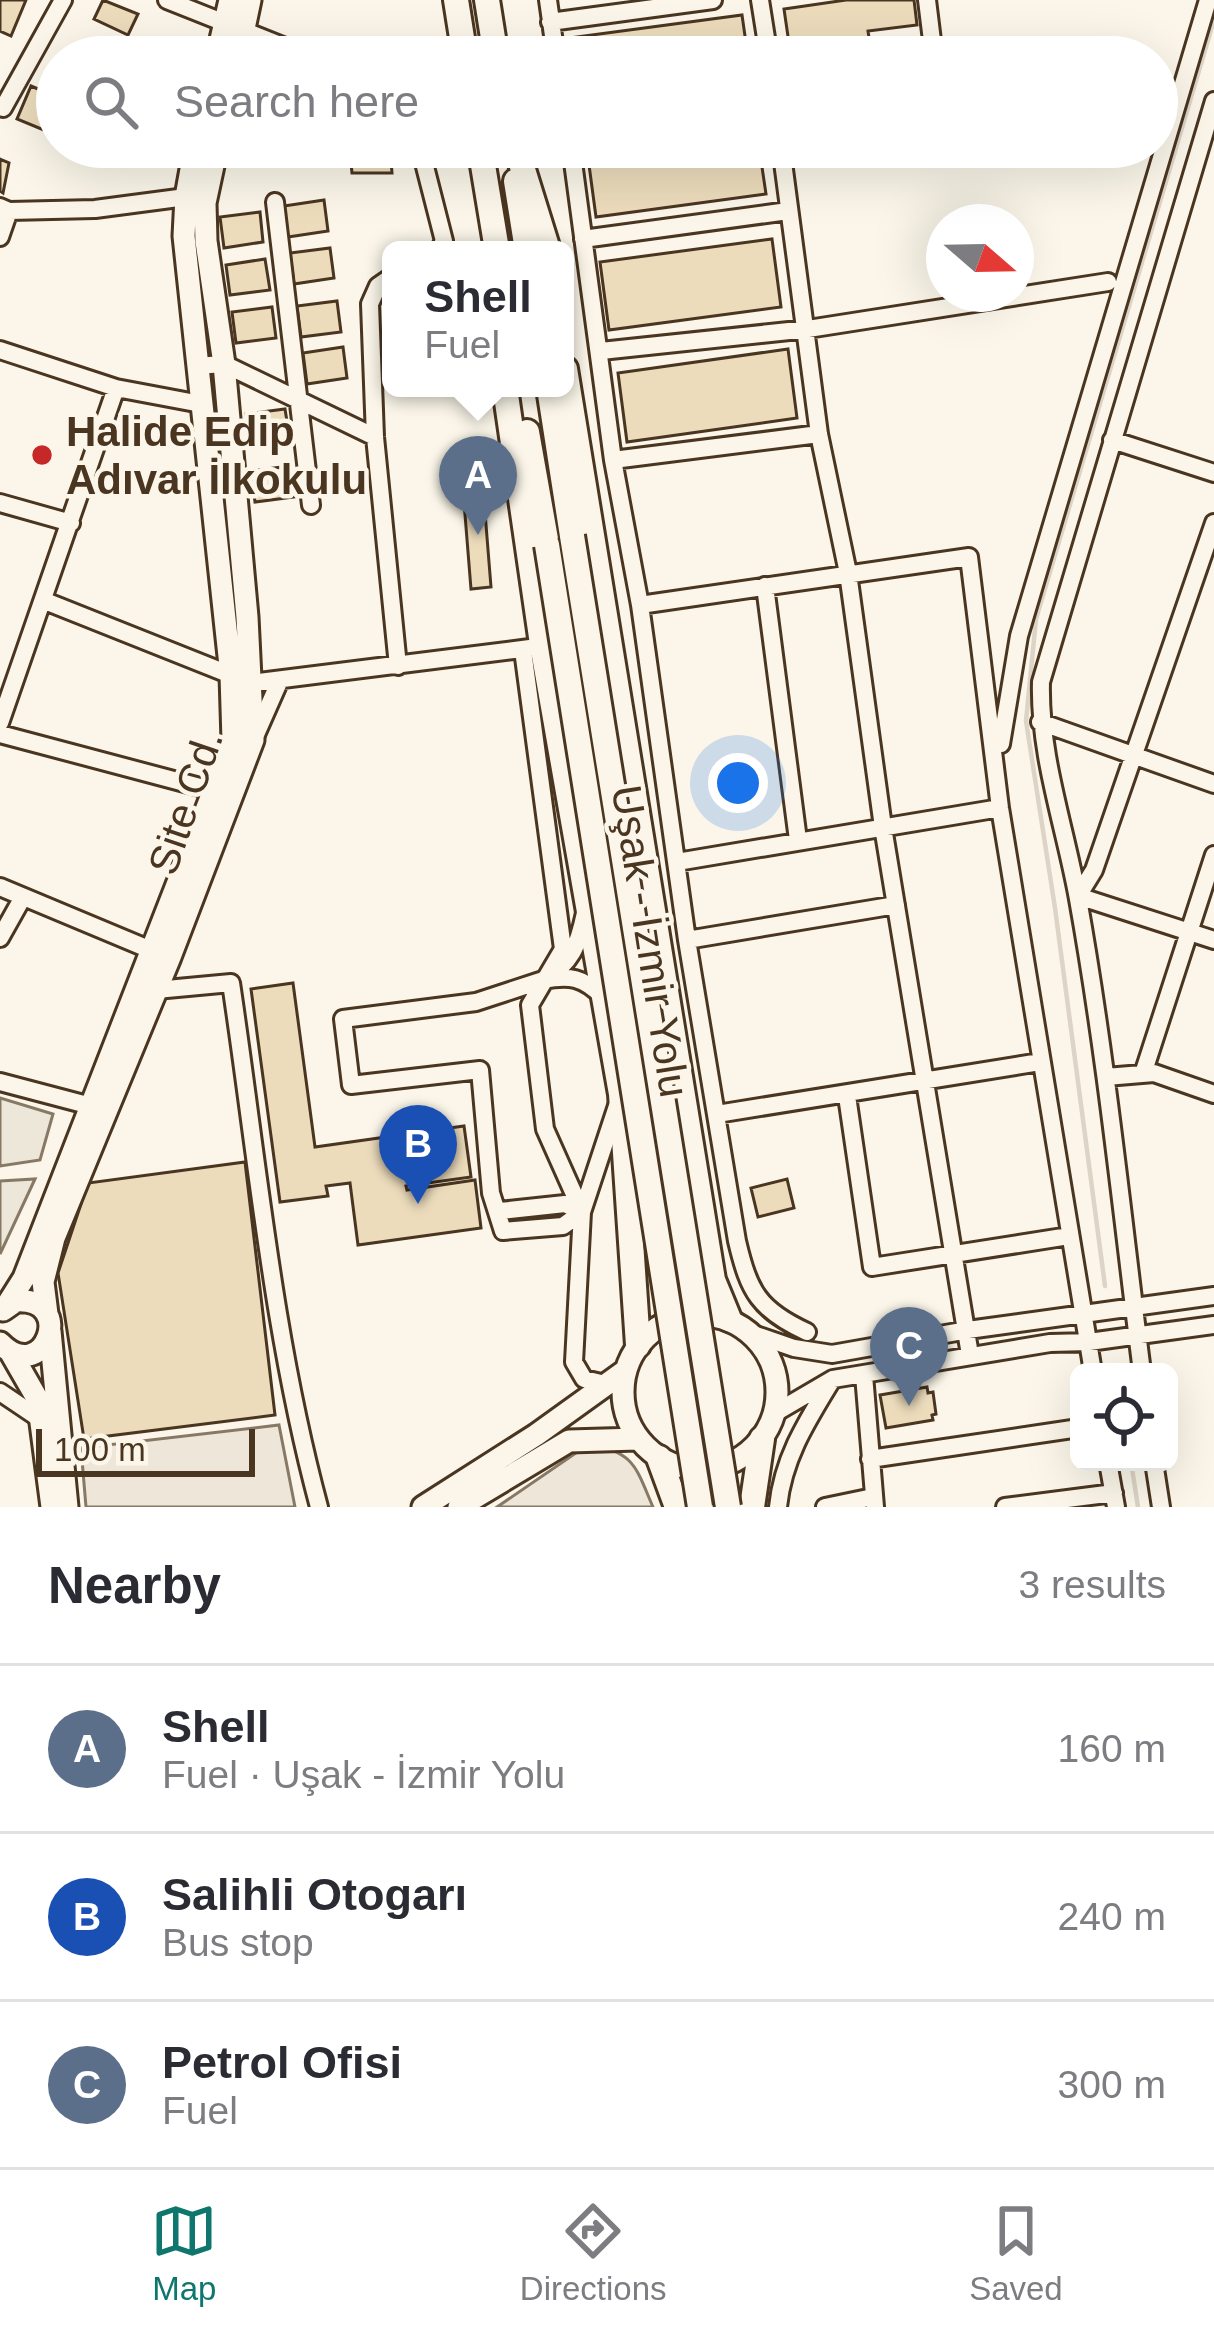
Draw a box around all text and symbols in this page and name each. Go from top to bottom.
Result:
search box [36,36,1178,168]
icon: search [78,69,144,135]
text: Search here [174,76,419,127]
north arrow [926,204,1034,312]
popup [382,241,574,397]
text: Shell [424,271,532,322]
text: Fuel [424,323,500,366]
place label: Halide Edip Adıvar İlkokulu [66,408,367,503]
pin: A [439,436,517,535]
marker: Halide Edip Adıvar İlkokulu [29,442,55,468]
street label: Site Cd. [139,724,232,880]
your location [708,753,768,813]
street label: Uşak - İzmir Yolu [603,782,698,1100]
pin: B [379,1105,457,1204]
pin: C [870,1307,948,1406]
map controls [1070,1363,1178,1471]
button: locate [1070,1363,1178,1471]
scale bar [36,1423,255,1476]
text: 100 m [54,1431,146,1468]
text: Nearby [48,1557,221,1614]
text: 3 results [1019,1563,1166,1606]
text: Shell [162,1701,270,1752]
text: A [73,1727,101,1770]
text: 160 m [1058,1727,1166,1770]
text: Fuel · Uşak - İzmir Yolu [162,1753,565,1796]
text: Salihli Otogarı [162,1869,467,1920]
text: B [73,1895,101,1938]
text: 240 m [1058,1895,1166,1938]
text: Bus stop [162,1921,314,1964]
text: Petrol Ofisi [162,2037,402,2088]
text: C [73,2063,101,2106]
text: 300 m [1058,2063,1166,2106]
text: Fuel [162,2089,238,2132]
tab: Map [151,2198,217,2308]
tab: Directions [520,2198,667,2308]
tab: Saved [969,2198,1063,2308]

